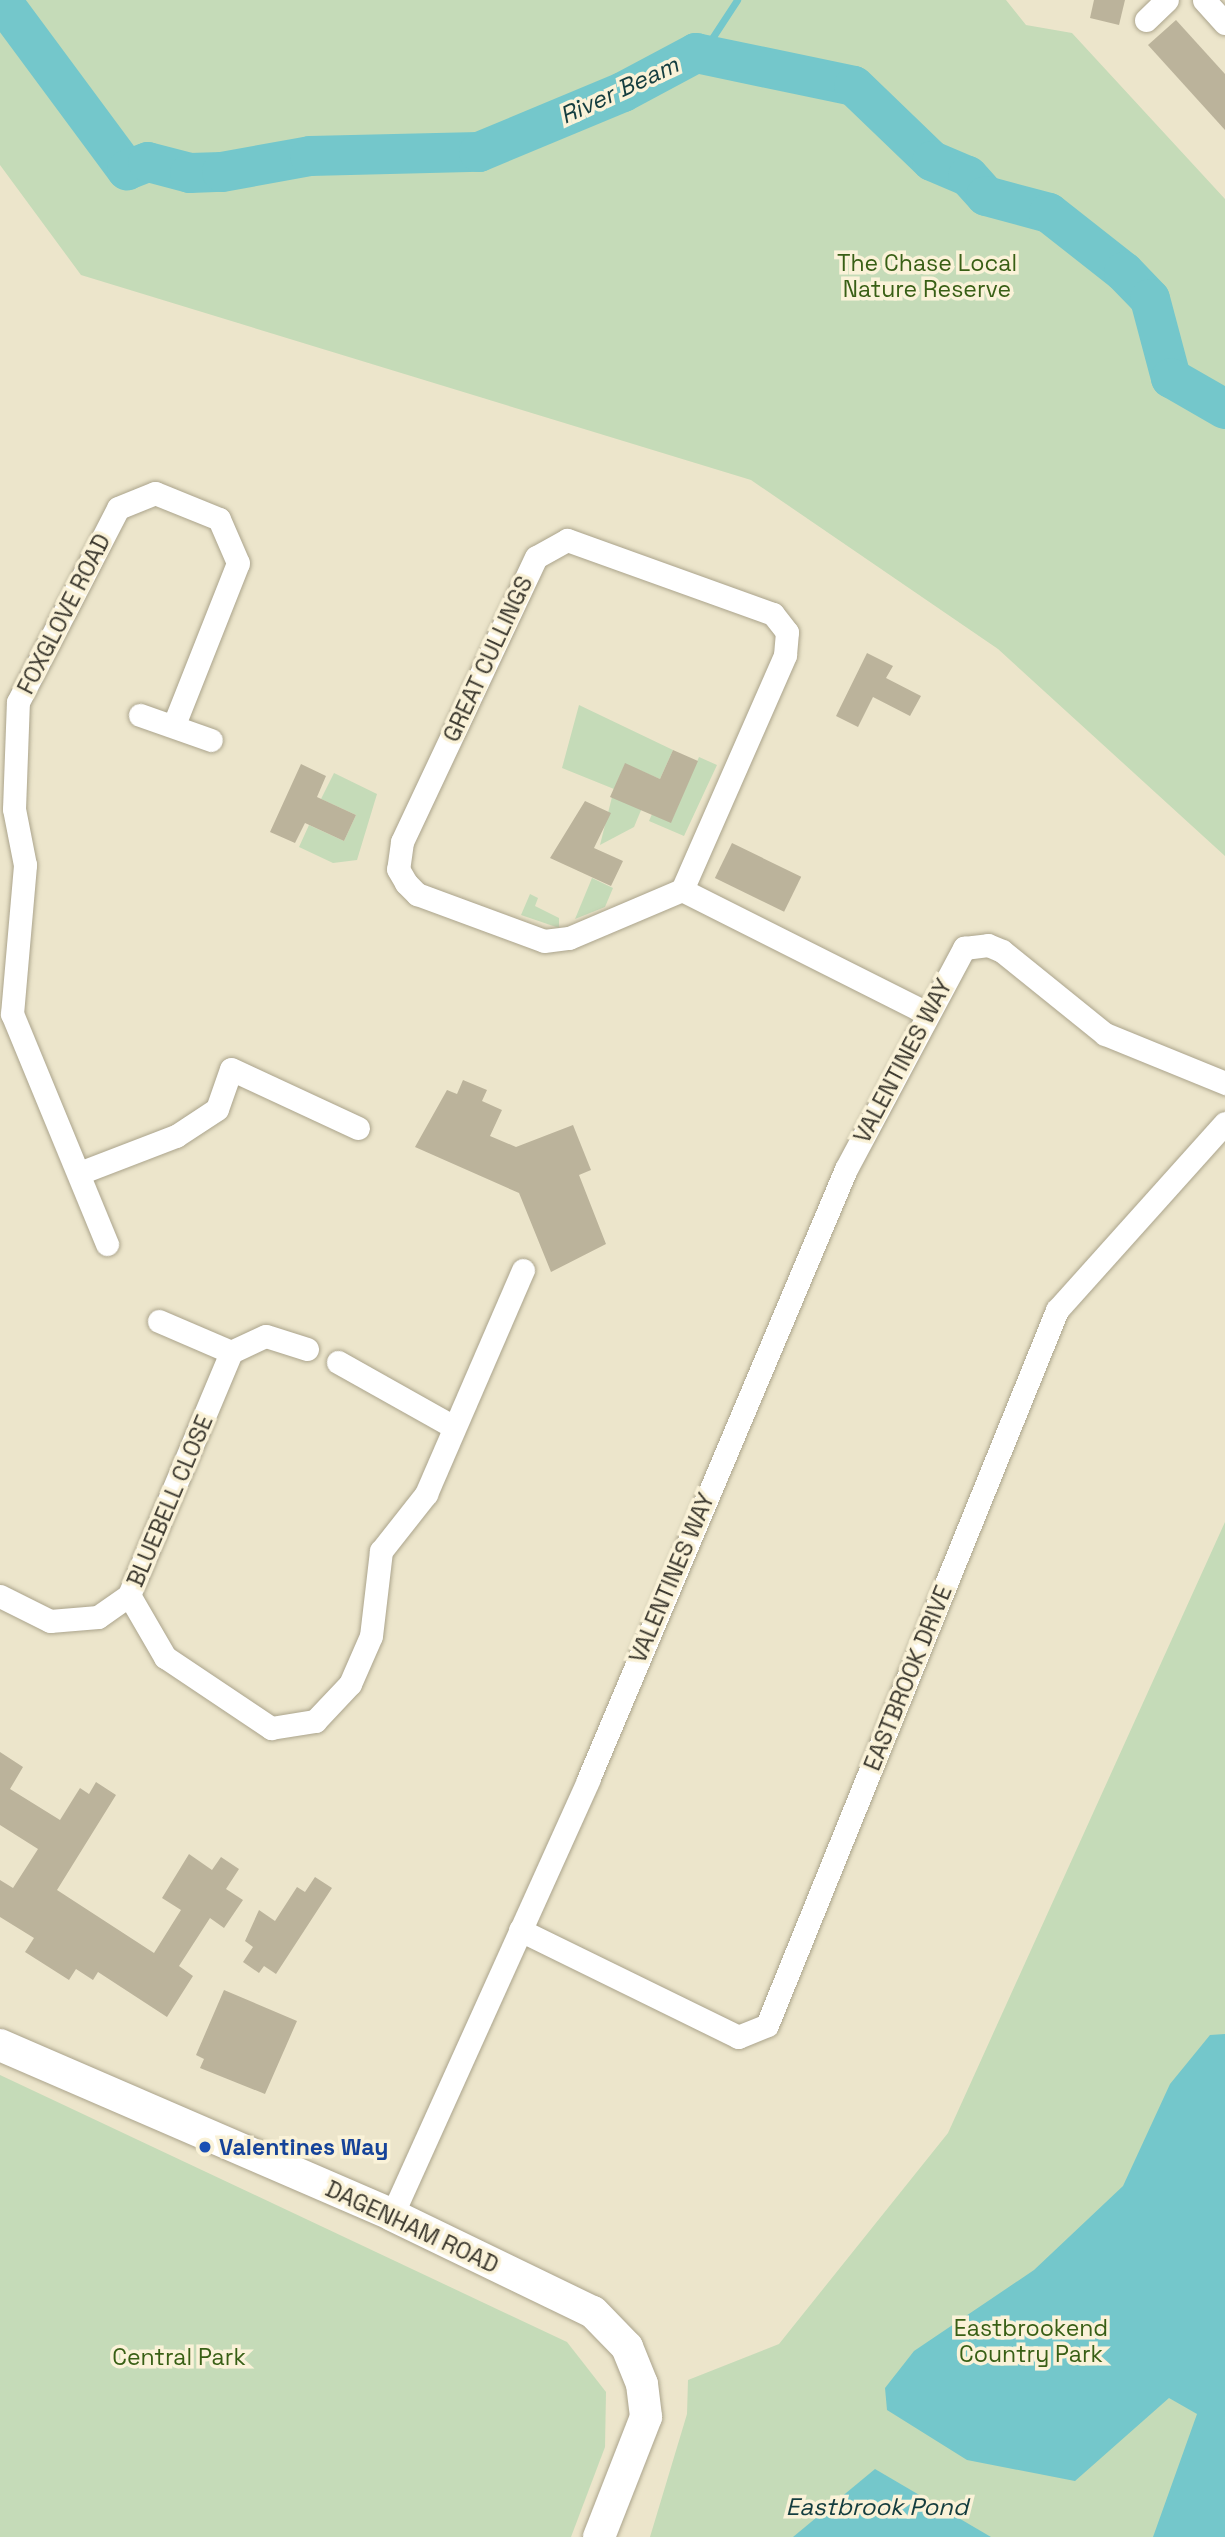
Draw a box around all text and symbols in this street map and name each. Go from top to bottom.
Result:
water label: River Beam [555,50,683,130]
park label: The Chase Local Nature Reserve [837,249,1017,303]
street label: FOXGLOVE ROAD [12,529,116,699]
street label: GREAT CULLINGS [437,572,539,746]
street label: VALENTINES WAY [848,974,958,1148]
street label: BLUEBELL CLOSE [121,1411,219,1591]
street label: VALENTINES WAY [624,1489,720,1667]
street label: EASTBROOK DRIVE [858,1581,958,1775]
place label: Valentines Way [219,2133,389,2161]
marker: Valentines Way [197,2139,213,2155]
street label: DAGENHAM ROAD [321,2175,503,2279]
park label: Eastbrookend Country Park [954,2314,1108,2368]
park label: Central Park [112,2343,246,2371]
water label: Eastbrook Pond [786,2493,968,2521]

